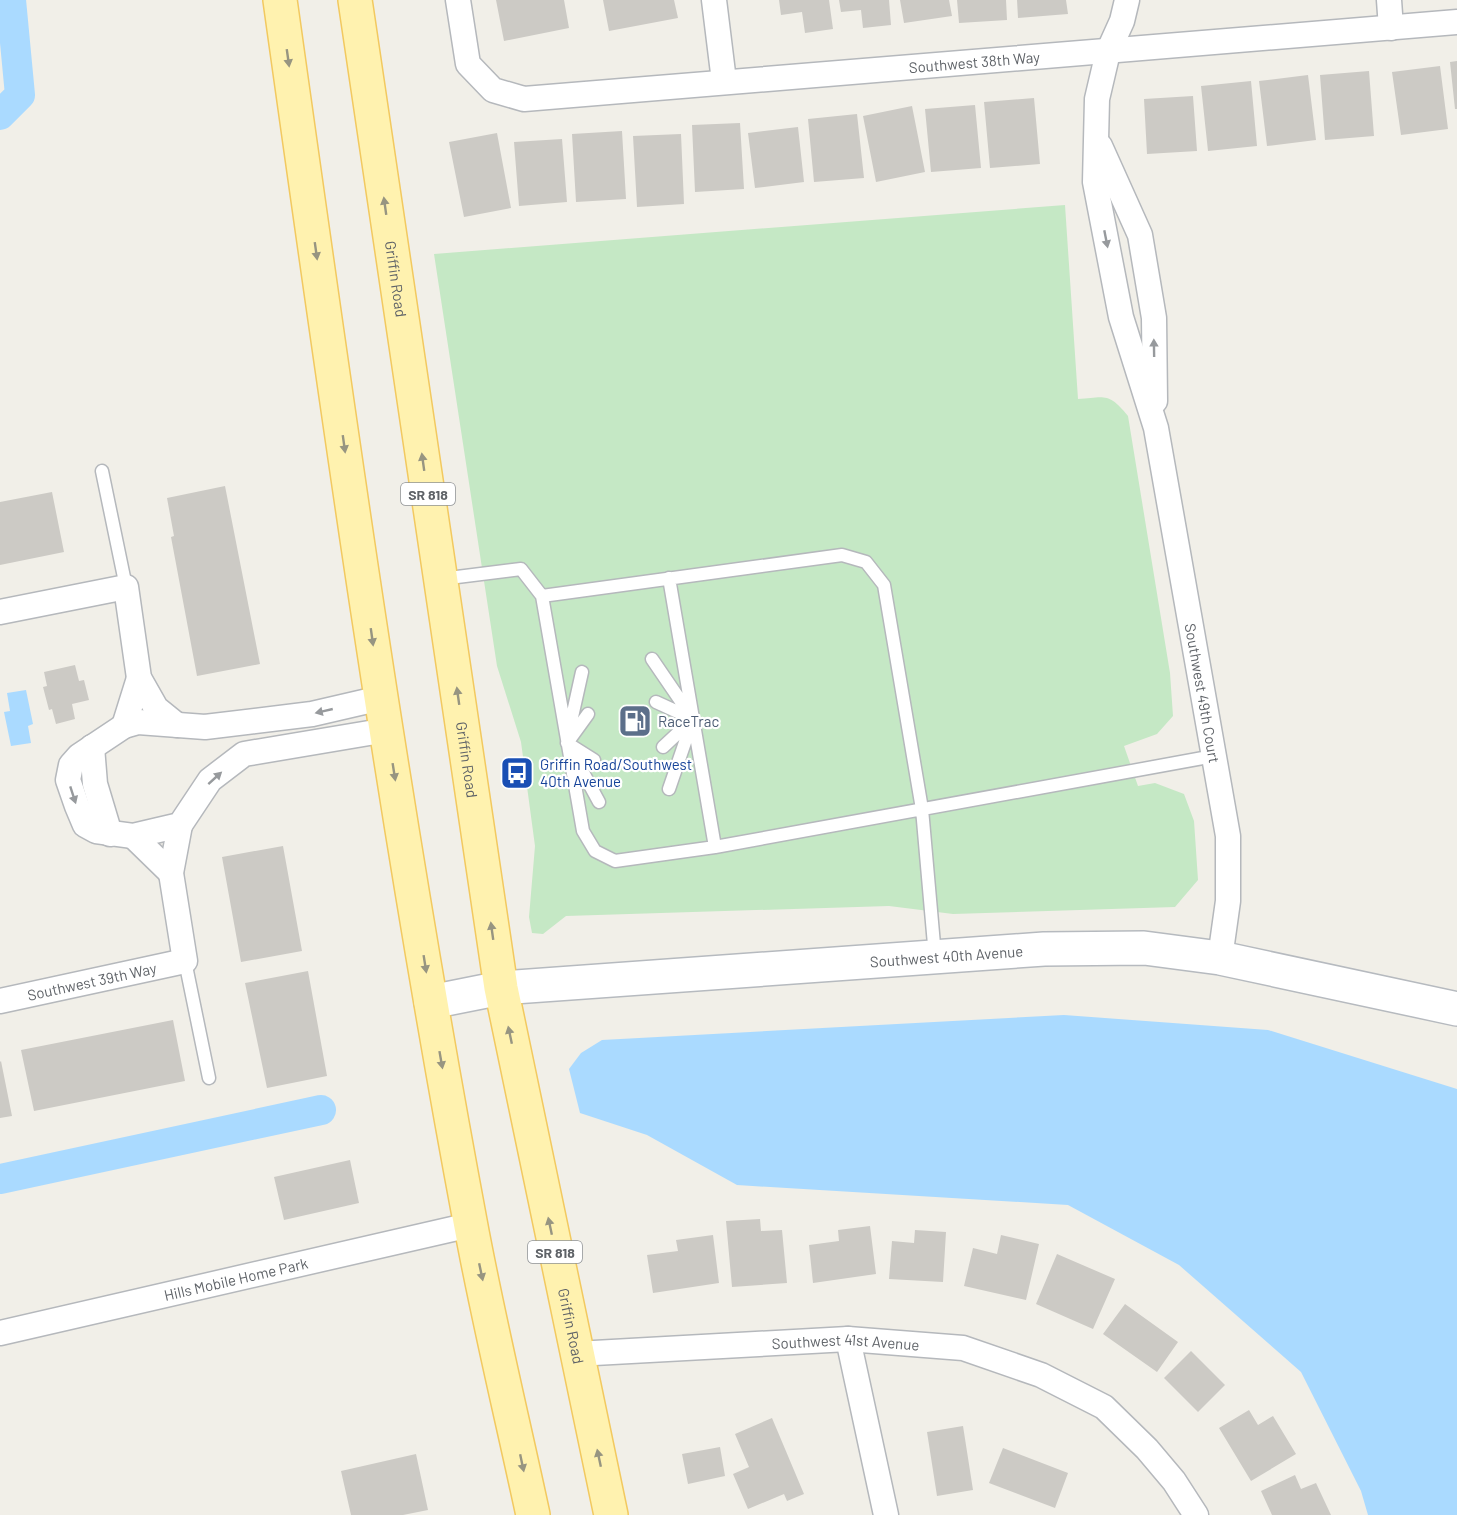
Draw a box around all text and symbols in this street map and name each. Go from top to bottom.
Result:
street label: Southwest 38th Way [908,47,1041,76]
one-way arrow [283,49,293,68]
one-way arrow [381,197,390,216]
one-way arrow [1102,230,1111,249]
street label: Griffin Road [382,240,411,318]
one-way arrow [311,242,320,261]
one-way arrow [1150,339,1159,358]
one-way arrow [339,435,348,454]
one-way arrow [418,452,427,471]
road number: SR 818 [401,483,455,505]
street label: Southwest 49th Court [1182,622,1224,764]
one-way arrow [367,628,376,647]
one-way arrow [453,687,462,706]
fuel station icon: RaceTrac [617,703,653,739]
one-way arrow [314,707,333,716]
place label: RaceTrac [658,712,719,730]
street label: Griffin Road [453,720,482,799]
bus stop icon: Griffin Road/Southwest 40th Avenue [499,755,535,791]
place label: Griffin Road/Southwest 40th Avenue [540,755,692,790]
one-way arrow [389,763,398,782]
one-way arrow [207,772,222,785]
one-way arrow [69,786,78,804]
one-way arrow [488,921,497,940]
street label: Southwest 40th Avenue [869,942,1024,970]
one-way arrow [420,955,429,974]
street label: Southwest 39th Way [26,958,158,1004]
one-way arrow [505,1026,515,1044]
one-way arrow [437,1050,446,1069]
one-way arrow [545,1216,554,1235]
road number: SR 818 [528,1241,582,1263]
street label: Hills Mobile Home Park [162,1253,310,1304]
one-way arrow [476,1263,486,1281]
street label: Griffin Road [555,1287,588,1365]
street label: Southwest 41st Avenue [771,1330,920,1354]
one-way arrow [594,1448,603,1467]
one-way arrow [518,1453,527,1472]

